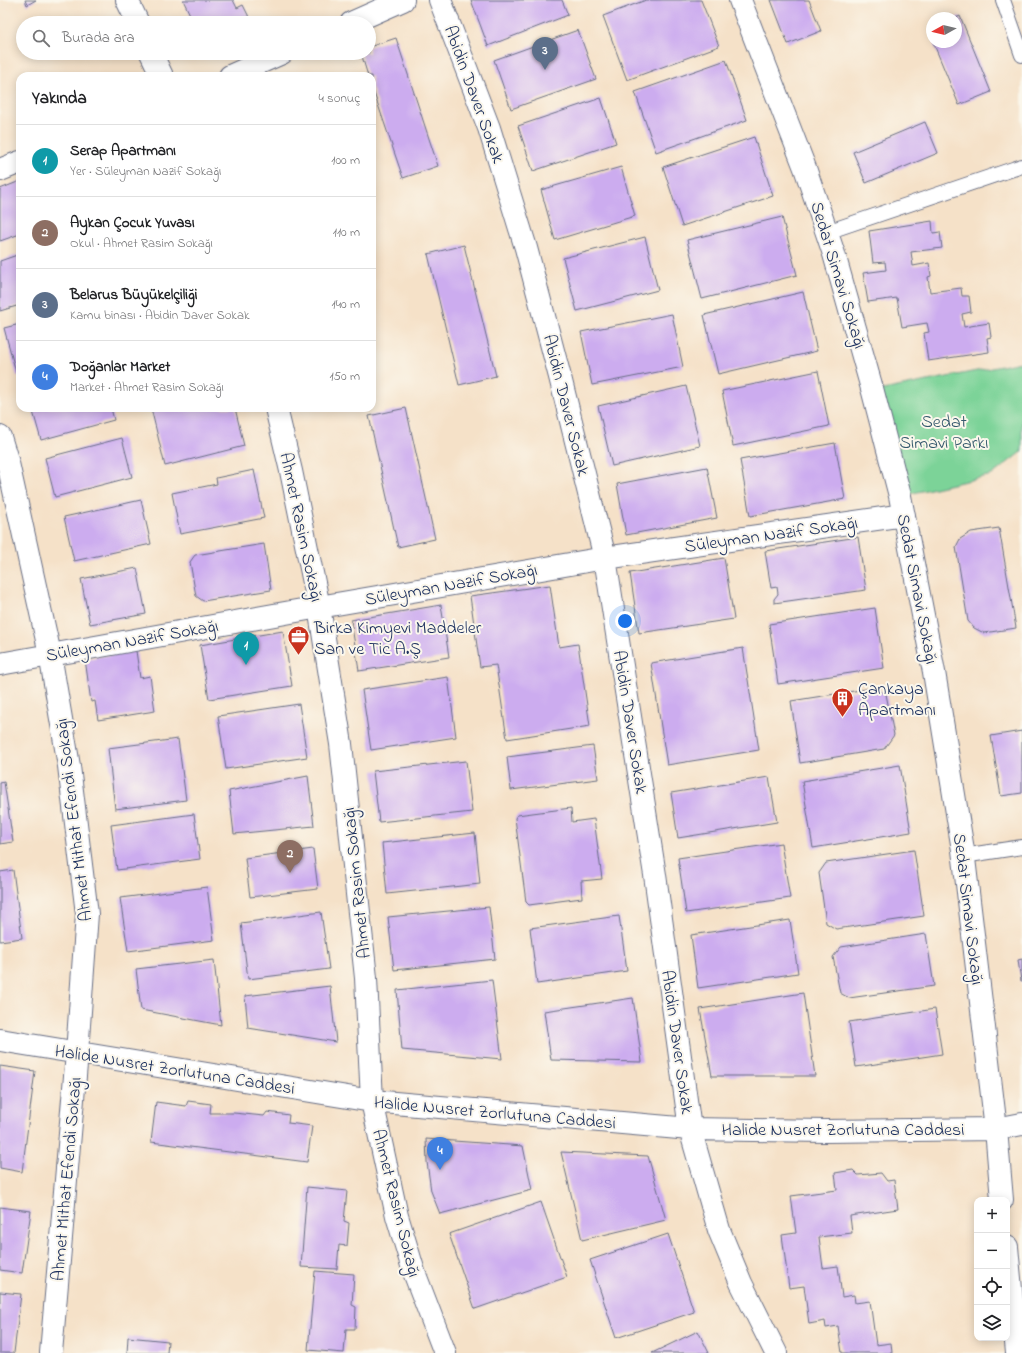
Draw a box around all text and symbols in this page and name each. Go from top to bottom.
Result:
north arrow [926,12,962,48]
search box [16,16,376,60]
street label: Abidin Daver Sokak [436,22,510,167]
icon: search [30,27,52,49]
text: Burada ara [62,27,135,49]
pin: 3 [532,37,558,70]
text: Yakında [32,86,87,111]
text: 4 sonuç [318,89,360,108]
text: Serap Apartmanı [70,140,176,162]
text: 1 [43,151,47,170]
text: 100 m [331,151,360,170]
text: Yer · Süleyman Nazif Sokağı [70,162,221,181]
street label: Sedat Simavi Sokağı [801,199,872,353]
text: Aykan Çocuk Yuvası [70,212,195,234]
text: 2 [42,223,48,242]
text: 110 m [333,223,360,242]
text: Okul · Ahmet Rasim Sokağı [70,234,213,253]
text: Belarus Büyükelçiliği [70,284,197,306]
text: 3 [42,295,48,314]
text: 140 m [332,295,360,314]
text: Kamu binası · Abidin Daver Sokak [70,306,250,325]
street label: Abidin Daver Sokak [535,332,595,479]
text: Doğanlar Market [70,356,170,378]
text: 4 [42,367,48,386]
text: 150 m [329,367,360,386]
text: Market · Ahmet Rasim Sokağı [70,378,224,397]
park label: Sedat Simavi Parkı [900,410,988,457]
street label: Ahmet Rasim Sokağı [271,450,329,605]
street label: Süleyman Nazif Sokağı [683,511,860,562]
street label: Sedat Simavi Sokağı [888,512,943,667]
street label: Süleyman Nazif Sokağı [363,558,540,615]
your location [615,611,635,631]
street label: Süleyman Nazif Sokağı [44,614,221,671]
place label: Birka Kimyevi Maddeler San ve Tic A.Ş [313,616,482,663]
office icon: Birka Kimyevi Maddeler San ve Tic A.Ş [285,624,311,657]
pin: 1 [233,632,259,665]
street label: Abidin Daver Sokak [605,649,653,796]
place label: Çankaya Apartmanı [858,677,936,724]
building icon: Çankaya Apartmanı [829,685,855,718]
street label: Ahmet Mithat Efendi Sokağı [50,717,101,923]
street label: Ahmet Rasim Sokağı [337,806,380,960]
street label: Sedat Simavi Sokağı [944,832,989,987]
pin: 2 [277,840,303,873]
street label: Abidin Daver Sokak [653,969,699,1116]
street label: Halide Nusret Zorlutuna Caddesi [53,1039,297,1103]
street label: Ahmet Mithat Efendi Sokağı [46,1076,91,1282]
street label: Halide Nusret Zorlutuna Caddesi [373,1090,617,1138]
street label: Halide Nusret Zorlutuna Caddesi [722,1118,964,1144]
street label: Ahmet Rasim Sokağı [363,1127,426,1281]
pin: 4 [427,1137,453,1170]
map controls [974,1197,1010,1341]
button: + [974,1197,1010,1233]
button: − [974,1233,1010,1269]
button: locate [974,1269,1010,1305]
button: layers [974,1305,1010,1341]

